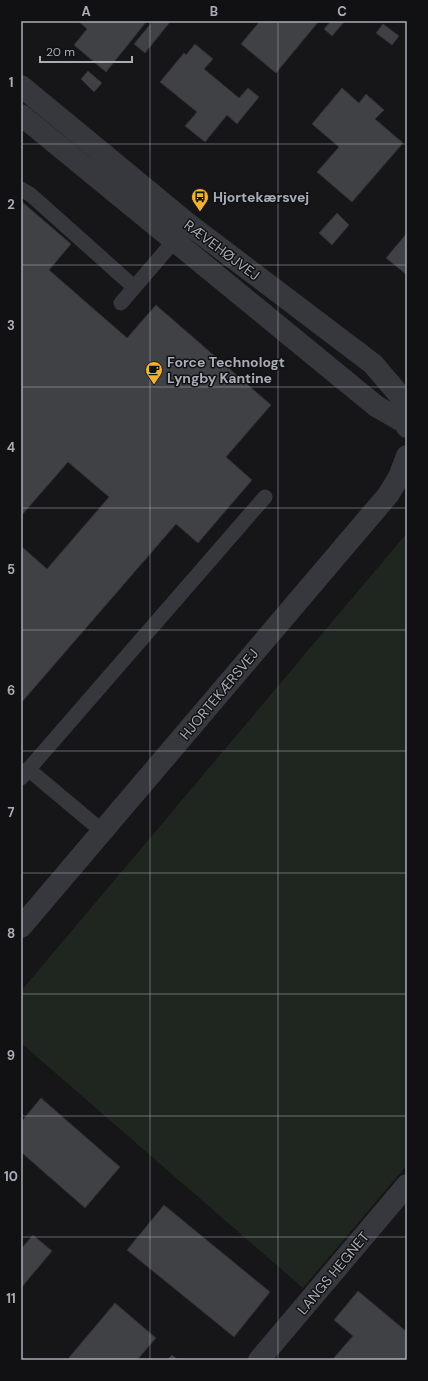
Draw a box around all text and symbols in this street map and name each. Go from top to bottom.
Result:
text: A [81,3,91,20]
text: B [210,3,218,20]
text: C [337,3,347,20]
scale bar [40,38,132,64]
text: 20 m [46,44,75,60]
text: 1 [9,74,13,91]
bus stop icon: Hjortekærsvej [190,187,210,212]
place label: Hjortekærsvej [213,188,309,206]
text: 2 [7,196,15,213]
street label: RÆVEHØJVEJ [181,216,263,284]
text: 3 [7,317,15,334]
place label: Force Technologt Lyngby Kantine [167,353,285,387]
cafe icon: Force Technologt Lyngby Kantine [144,360,164,385]
text: 4 [7,439,15,456]
text: 5 [7,561,15,578]
street label: HJORTEKÆRSVEJ [176,645,262,743]
text: 6 [7,682,15,699]
text: 7 [8,804,15,821]
text: 8 [7,925,15,942]
text: 9 [7,1047,15,1064]
text: 10 [4,1168,18,1185]
street label: LANGS HEGNET [293,1228,373,1318]
text: 11 [6,1290,16,1307]

